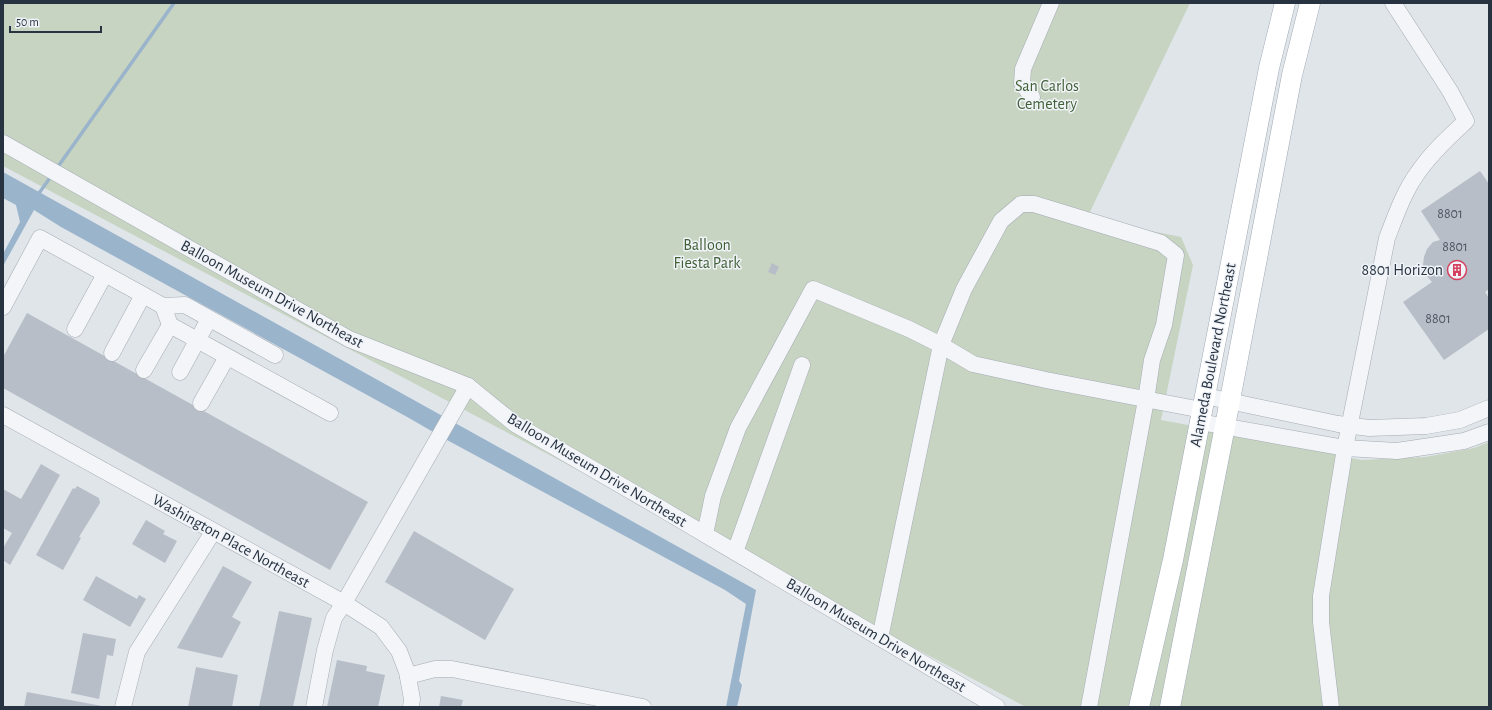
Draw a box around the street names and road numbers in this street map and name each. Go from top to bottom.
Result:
street label: Balloon Museum Drive Northeast [178,237,366,351]
street label: Alameda Boulevard Northeast [1187,262,1239,448]
street label: Balloon Museum Drive Northeast [505,410,689,530]
street label: Washington Place Northeast [150,491,312,591]
street label: Balloon Museum Drive Northeast [784,575,968,695]

